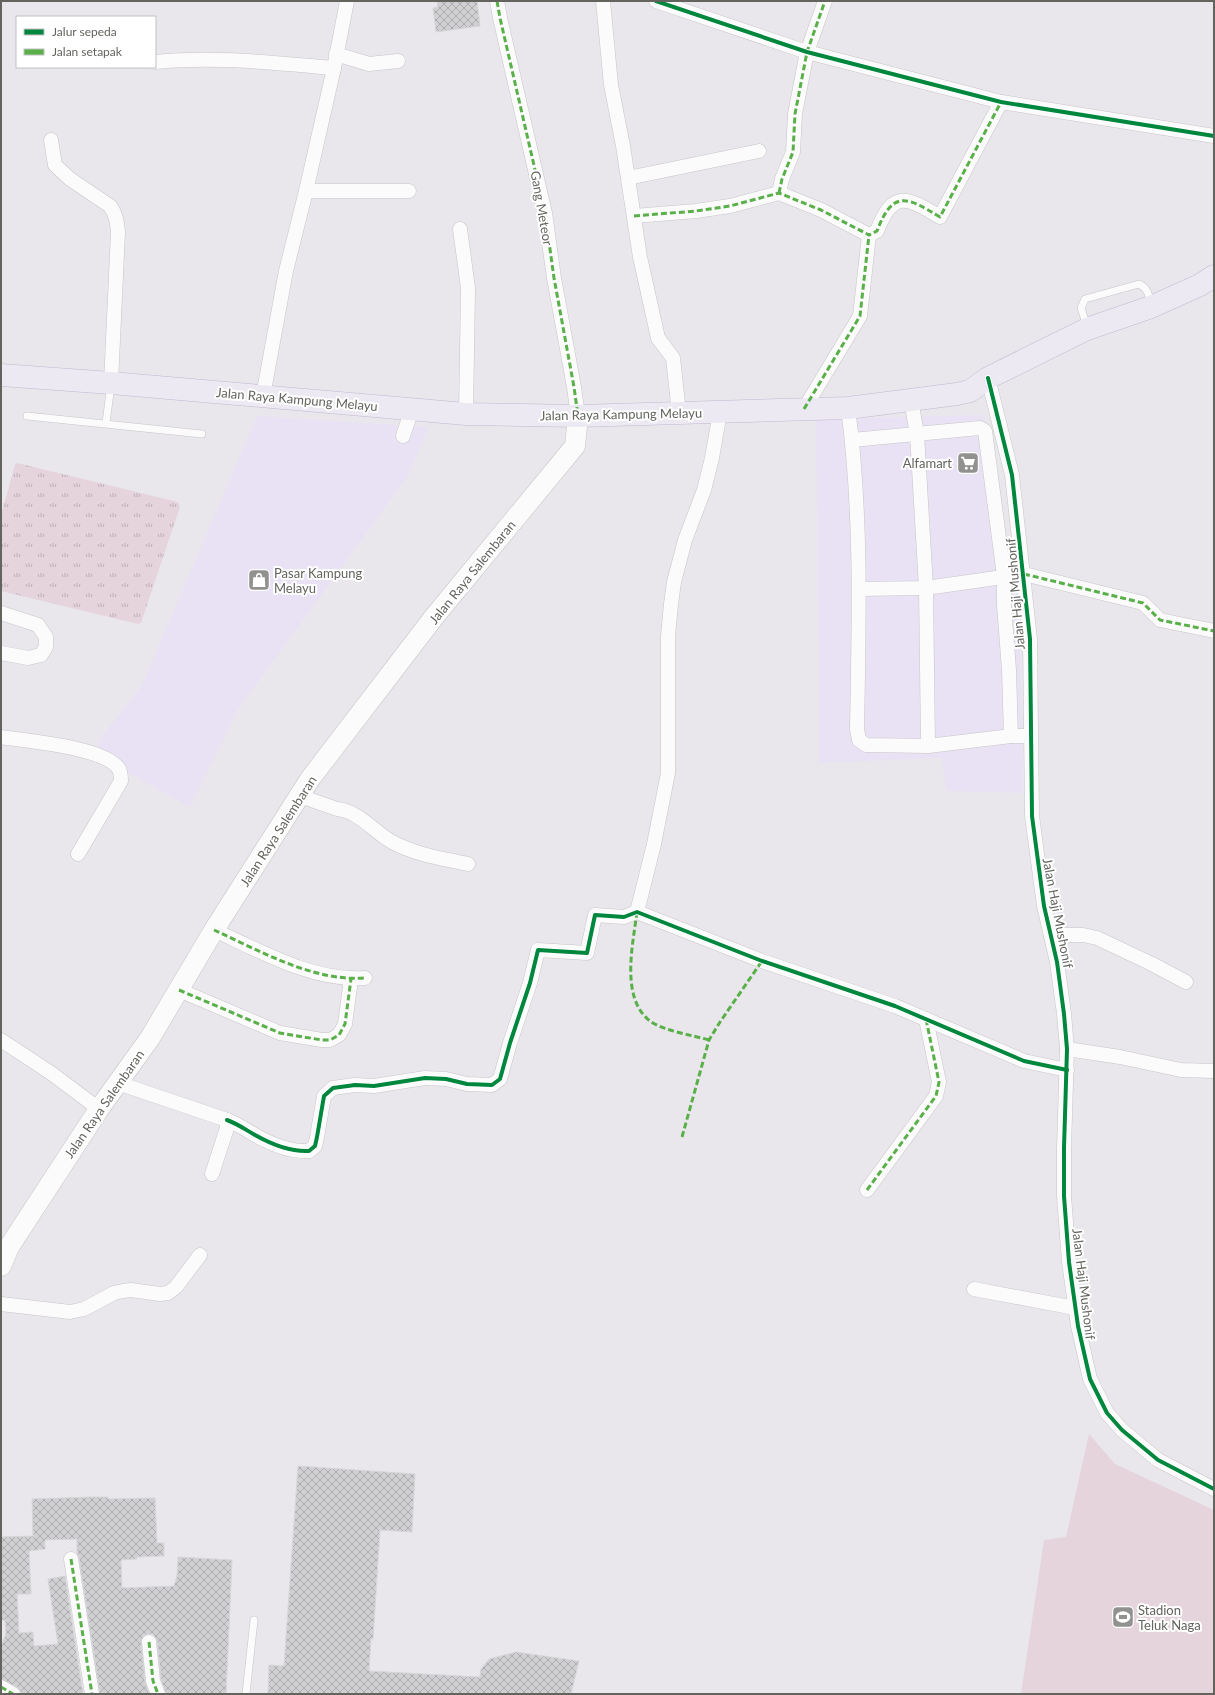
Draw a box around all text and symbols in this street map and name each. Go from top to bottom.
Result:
legend [16,16,156,68]
text: Jalur sepeda [52,24,117,39]
text: Jalan setapak [52,44,123,59]
street label: Gang Meteor [528,169,556,247]
street label: Jalan Raya Kampung Melayu [216,384,378,414]
street label: Jalan Raya Kampung Melayu [540,405,702,423]
supermarket icon: Alfamart [955,450,981,476]
place label: Alfamart [903,455,952,471]
street label: Jalan Raya Salembaran [425,517,519,627]
street label: Jalan Haji Mushonif [1002,537,1028,650]
place label: Pasar Kampung Melayu [274,565,362,596]
shop icon: Pasar Kampung Melayu [246,567,272,593]
street label: Jalan Raya Salembaran [236,773,320,889]
street label: Jalan Haji Mushonif [1039,857,1077,970]
street label: Jalan Raya Salembaran [61,1047,147,1161]
street label: Jalan Haji Mushonif [1069,1227,1099,1341]
place label: Stadion Teluk Naga [1138,1602,1201,1633]
sports icon: Stadion Teluk Naga [1110,1604,1136,1630]

